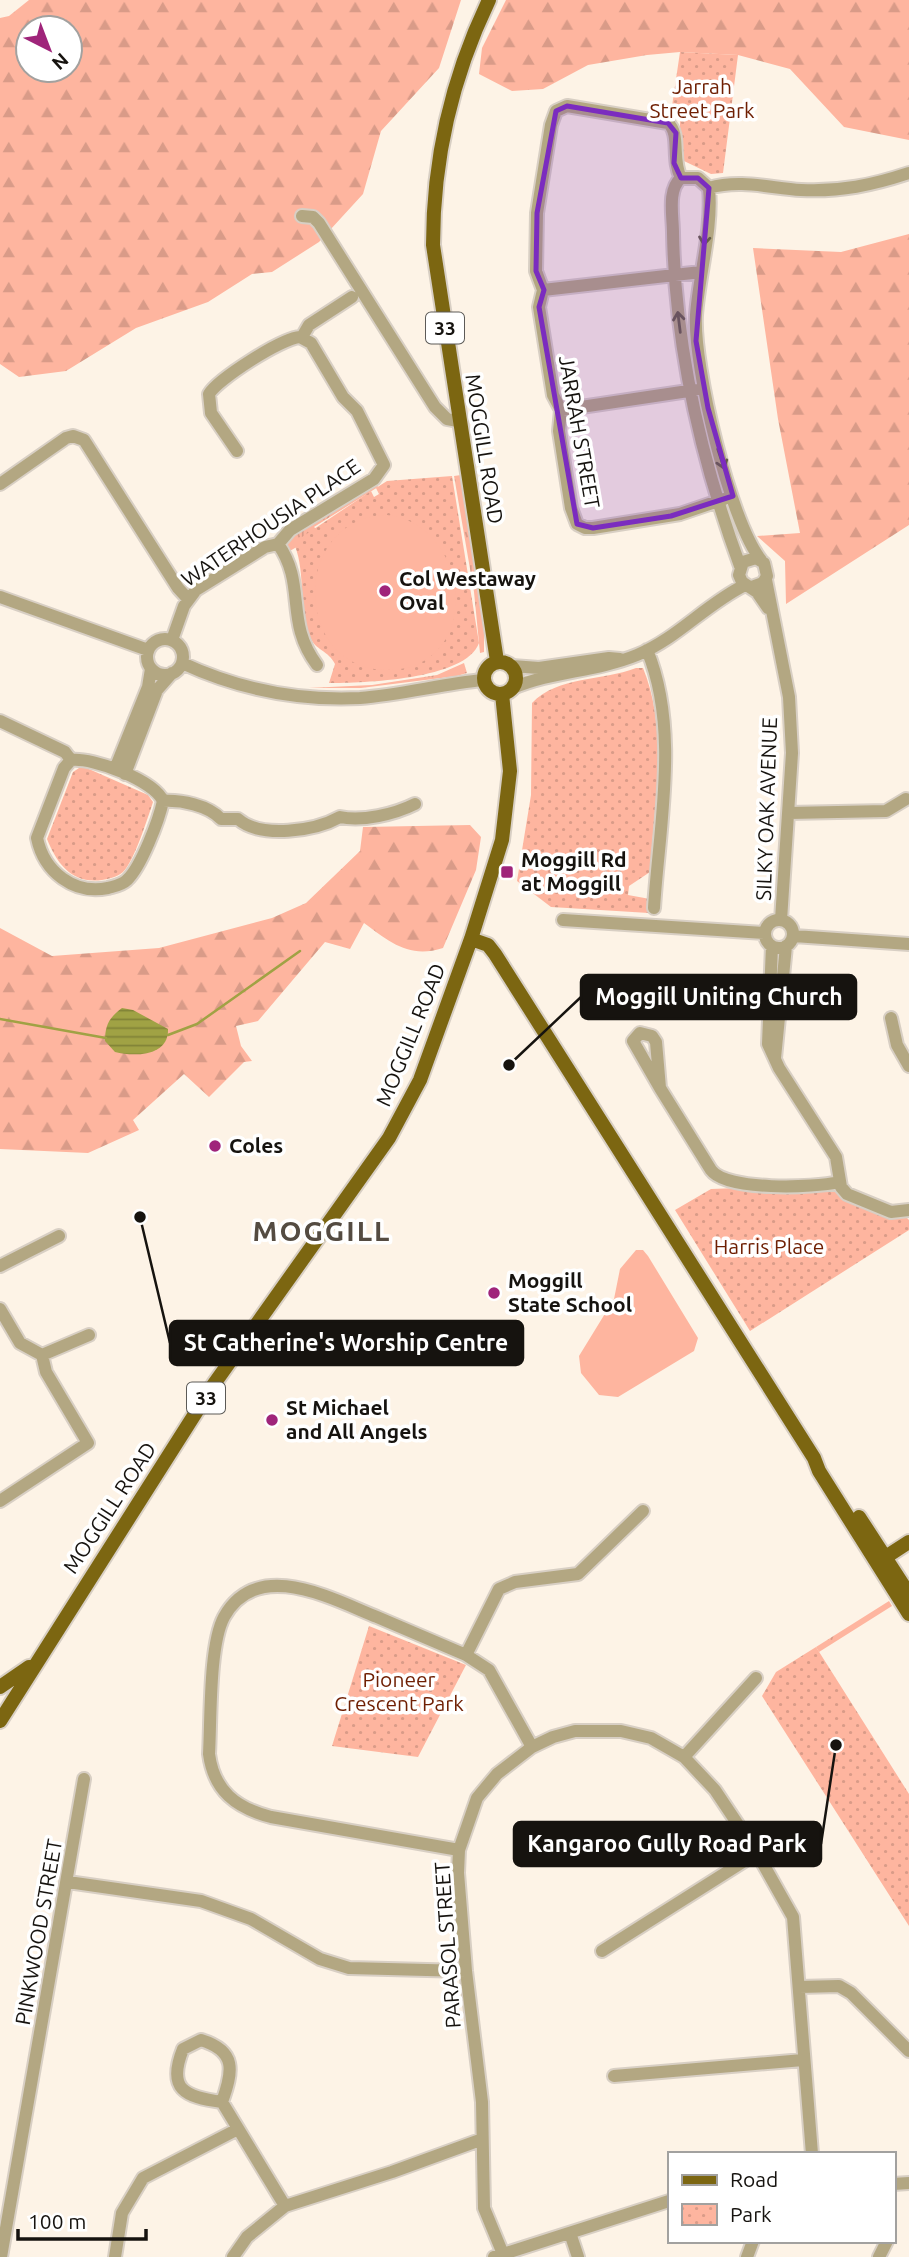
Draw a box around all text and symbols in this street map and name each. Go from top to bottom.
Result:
north arrow [14,14,84,84]
text: N [48,49,73,75]
park label: Jarrah Street Park [649,74,755,122]
one-way arrow [699,223,712,246]
one-way arrow [673,311,686,334]
road number: 33 [426,312,464,344]
street label: JARRAH STREET [555,354,605,510]
street label: MOGGILL ROAD [461,372,509,526]
one-way arrow [716,448,729,470]
street label: WATERHOUSIA PLACE [177,453,364,591]
place label: Col Westaway Oval [399,566,536,614]
marker: Col Westaway Oval [377,583,393,599]
street label: SILKY OAK AVENUE [751,717,781,901]
place label: Moggill Rd at Moggill [521,847,627,895]
marker: Moggill Rd at Moggill [499,864,515,880]
street label: MOGGILL ROAD [371,960,450,1109]
callout: Moggill Uniting Church [581,975,856,1019]
text: Moggill Uniting Church [595,984,843,1009]
place label: Coles [229,1133,283,1157]
marker: Coles [207,1138,223,1154]
district label: MOGGILL [253,1215,391,1246]
park label: Harris Place [714,1234,824,1258]
place label: Moggill State School [508,1268,632,1316]
marker: Moggill State School [486,1285,502,1301]
callout: St Catherine's Worship Centre [170,1321,523,1365]
text: St Catherine's Worship Centre [184,1330,508,1355]
road number: 33 [187,1382,225,1414]
place label: St Michael and All Angels [286,1395,428,1443]
marker: St Michael and All Angels [264,1412,280,1428]
street label: MOGGILL ROAD [58,1437,161,1578]
park label: Pioneer Crescent Park [334,1667,464,1715]
callout: Kangaroo Gully Road Park [514,1822,821,1866]
text: Kangaroo Gully Road Park [527,1831,807,1856]
street label: PINKWOOD STREET [10,1837,66,2027]
street label: PARASOL STREET [429,1861,465,2029]
legend [668,2152,895,2243]
text: Road [730,2167,778,2191]
scale bar [18,2198,145,2242]
text: Park [730,2202,772,2226]
text: 100 m [28,2209,86,2233]

